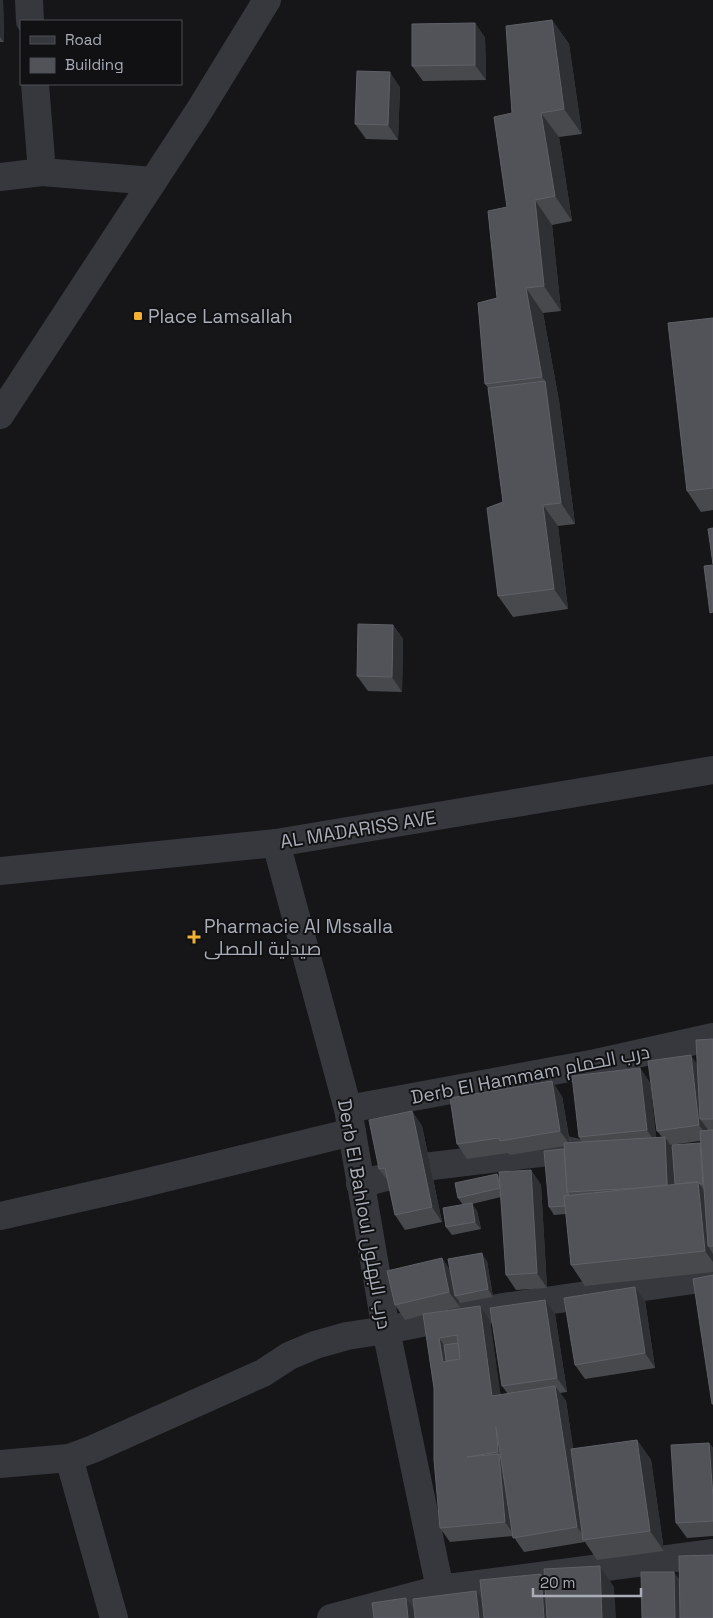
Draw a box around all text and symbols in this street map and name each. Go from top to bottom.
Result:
legend [20,20,182,85]
text: Road [65,30,102,49]
text: Building [65,55,124,74]
place label: Place Lamsallah [148,304,293,329]
marker: Place Lamsallah [132,310,144,322]
street label: AL MADARISS AVE [278,805,438,854]
place label: Pharmacie Al Mssalla صيدلية المصلى [204,914,393,961]
marker: Pharmacie Al Mssalla صيدلية المصلى [188,931,200,943]
street label: Derb El Hammam درب الحمام [409,1039,652,1111]
street label: Derb El Bahloul درب البهلول [332,1097,397,1331]
scale bar [533,1566,640,1598]
text: 20 m [540,1573,575,1592]

